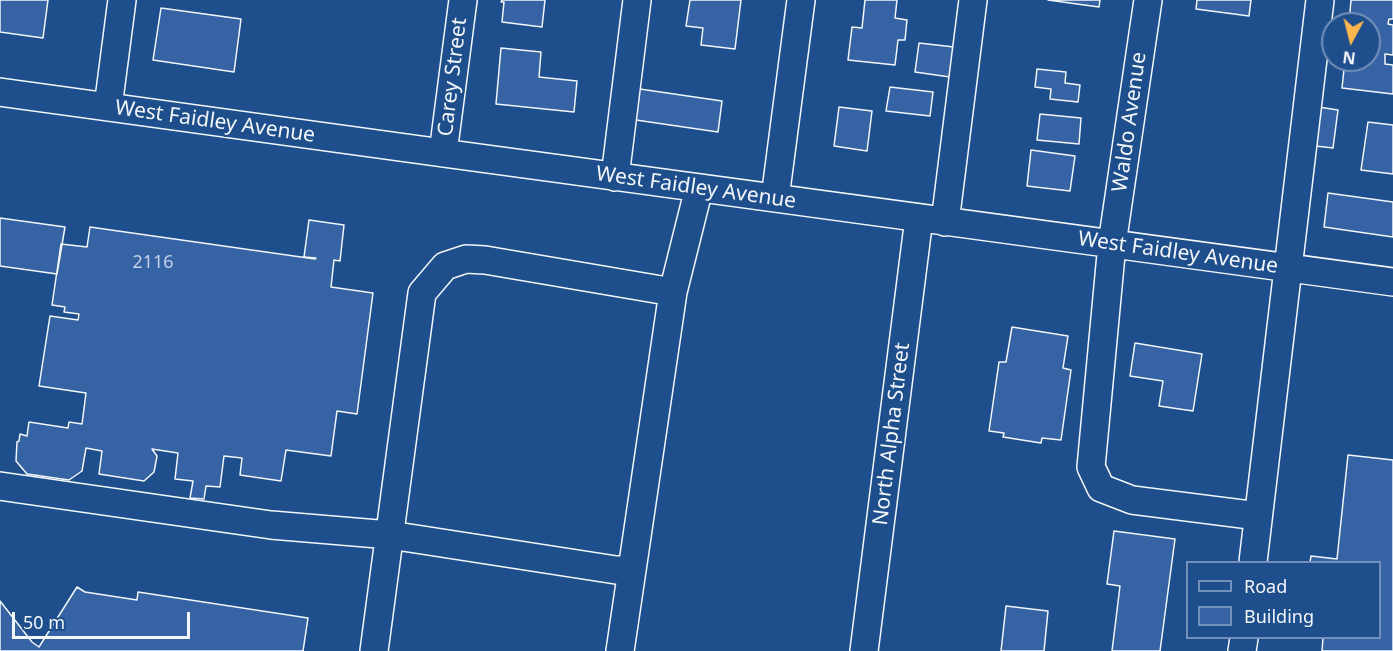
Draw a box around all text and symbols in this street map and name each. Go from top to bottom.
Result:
north arrow [1321,12,1381,72]
street label: Carey Street [433,16,473,138]
text: N [1341,46,1357,70]
street label: Waldo Avenue [1108,50,1152,194]
street label: West Faidley Avenue [113,95,317,149]
street label: West Faidley Avenue [594,161,798,215]
street label: West Faidley Avenue [1076,226,1280,280]
house number: 2116 [132,252,174,274]
street label: North Alpha Street [868,341,916,527]
legend [1186,561,1381,639]
text: Road [1244,574,1287,598]
scale bar [15,600,194,638]
text: Building [1244,604,1314,628]
text: 50 m [23,610,65,634]

